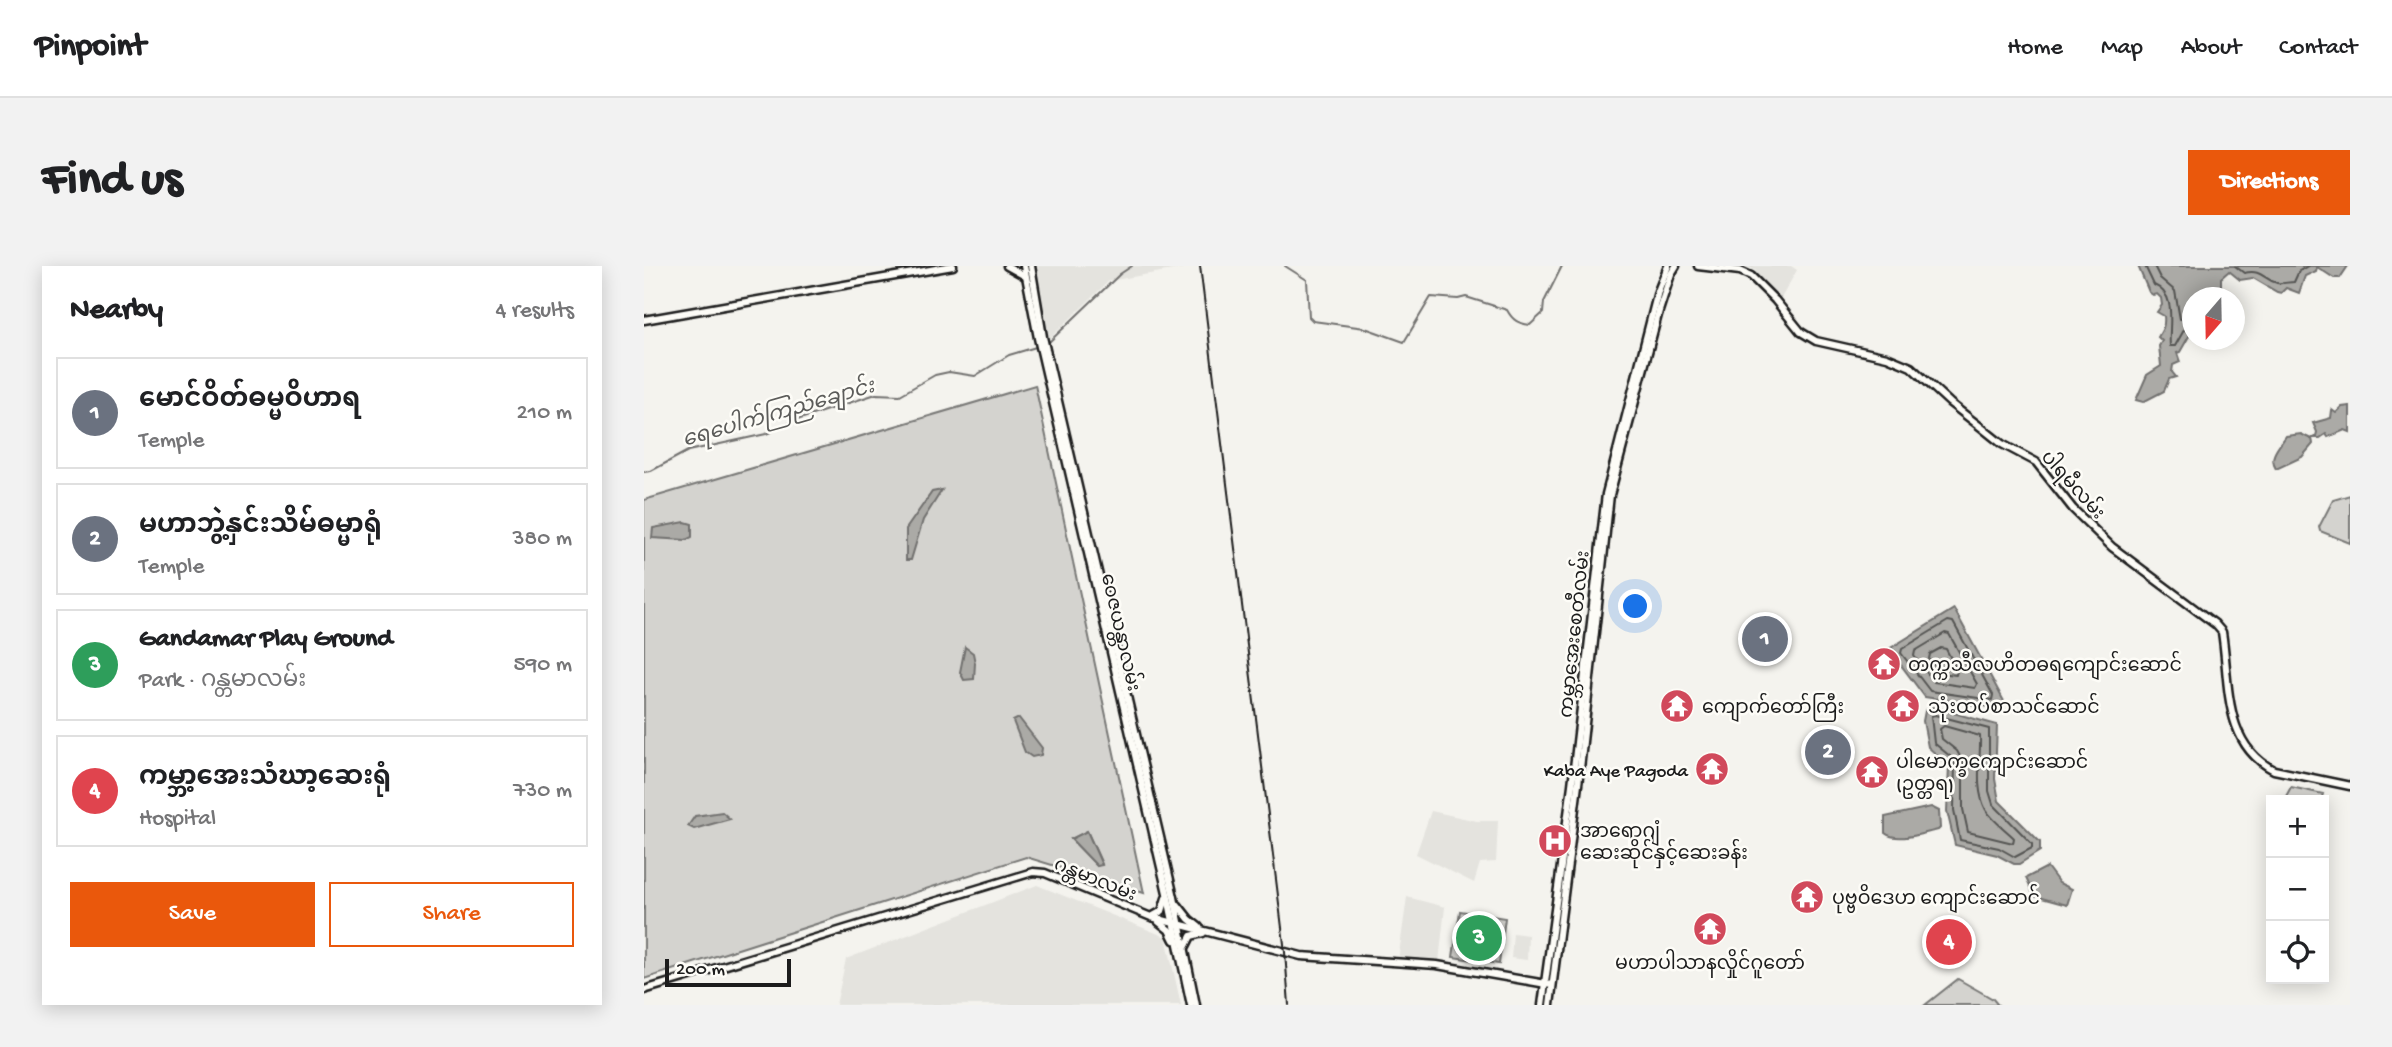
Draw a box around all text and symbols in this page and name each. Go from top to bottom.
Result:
text: Pinpoint [35,29,146,67]
text: Home [2007,34,2063,63]
text: Map [2101,34,2143,63]
text: About [2181,34,2241,63]
text: Contact [2279,34,2357,63]
button: Directions [2188,150,2350,215]
text: Find us [42,153,182,211]
north arrow [2182,287,2245,350]
text: Nearby [70,294,163,329]
text: 4 results [495,298,574,325]
water label: ရေပေါက်ကြည်ချောင်း [678,370,880,456]
text: မောင်ဝိတ်ဓမ္မဝိဟာရ [139,386,360,417]
text: 1 [90,400,100,427]
text: 210 m [517,400,572,427]
text: Temple [139,428,204,455]
street label: ပါရမီလမ်း [2034,443,2113,526]
text: မဟာဘွဲ့နှင်းသိမ်ဓမ္မာရုံ [139,512,382,543]
text: 2 [89,526,101,553]
text: 380 m [513,526,572,553]
street label: ကမ္ဘာအေးစေတီလမ်း [1550,549,1598,719]
text: Temple [139,554,204,581]
street label: ဝေဇယန္တာလမ်း [1093,570,1149,694]
your location [1618,589,1652,623]
pin: 1 [1742,613,1788,665]
text: Gandamar Play Ground [139,625,392,656]
temple icon: တက္ကသီလဟိတဓရကျောင်းဆောင် [1865,645,1903,683]
place label: တက္ကသီလဟိတဓရကျောင်းဆောင် [1908,650,2182,680]
text: 3 [89,652,101,679]
text: 590 m [514,652,572,679]
text: Park · ဂန္တမာလမ်း [139,668,306,695]
temple icon: ကျောက်တော်ကြီး [1658,687,1696,725]
temple icon: သုံးထပ်စာသင်ဆောင် [1884,687,1922,725]
place label: ကျောက်တော်ကြီး [1702,692,1844,722]
place label: သုံးထပ်စာသင်ဆောင် [1928,692,2100,723]
pin: 2 [1805,726,1851,778]
place label: ပါမောက္ခကျောင်းဆောင် (ဥတ္တရ) [1896,747,2088,799]
temple icon: Kaba Aye Pagoda [1693,750,1731,788]
temple icon: ပါမောက္ခကျောင်းဆောင် (ဥတ္တရ) [1853,753,1891,791]
place label: Kaba Aye Pagoda [1544,761,1689,784]
text: ကမ္ဘာ့အေးသံဃာ့ဆေးရုံ [139,764,391,795]
text: 4 [90,778,100,805]
text: 730 m [513,778,572,805]
map controls [2266,795,2329,984]
button: + [2266,795,2329,858]
text: Hospital [139,806,216,833]
place label: အာရောဂျံ ဆေးဆိုင်နှင့်ဆေးခန်း [1580,820,1748,869]
hospital icon: အာရောဂျံ ဆေးဆိုင်နှင့်ဆေးခန်း [1536,822,1574,860]
street label: ဂန္တမာလမ်း [1050,849,1142,909]
button: − [2266,858,2329,921]
temple icon: ပုဗ္ဗဝိဒေဟ ကျောင်းဆောင် [1788,878,1826,916]
button: Save [70,882,315,947]
button: Share [329,882,574,947]
place label: ပုဗ္ဗဝိဒေဟ ကျောင်းဆောင် [1832,883,2040,914]
temple icon: မဟာပါသာနလှိုင်ဂူတော် [1691,910,1729,948]
pin: 3 [1456,912,1502,964]
pin: 4 [1926,916,1972,968]
button: locate [2266,921,2329,984]
place label: မဟာပါသာနလှိုင်ဂူတော် [1615,948,1805,979]
scale bar [665,956,791,988]
text: 200 m [676,959,725,982]

